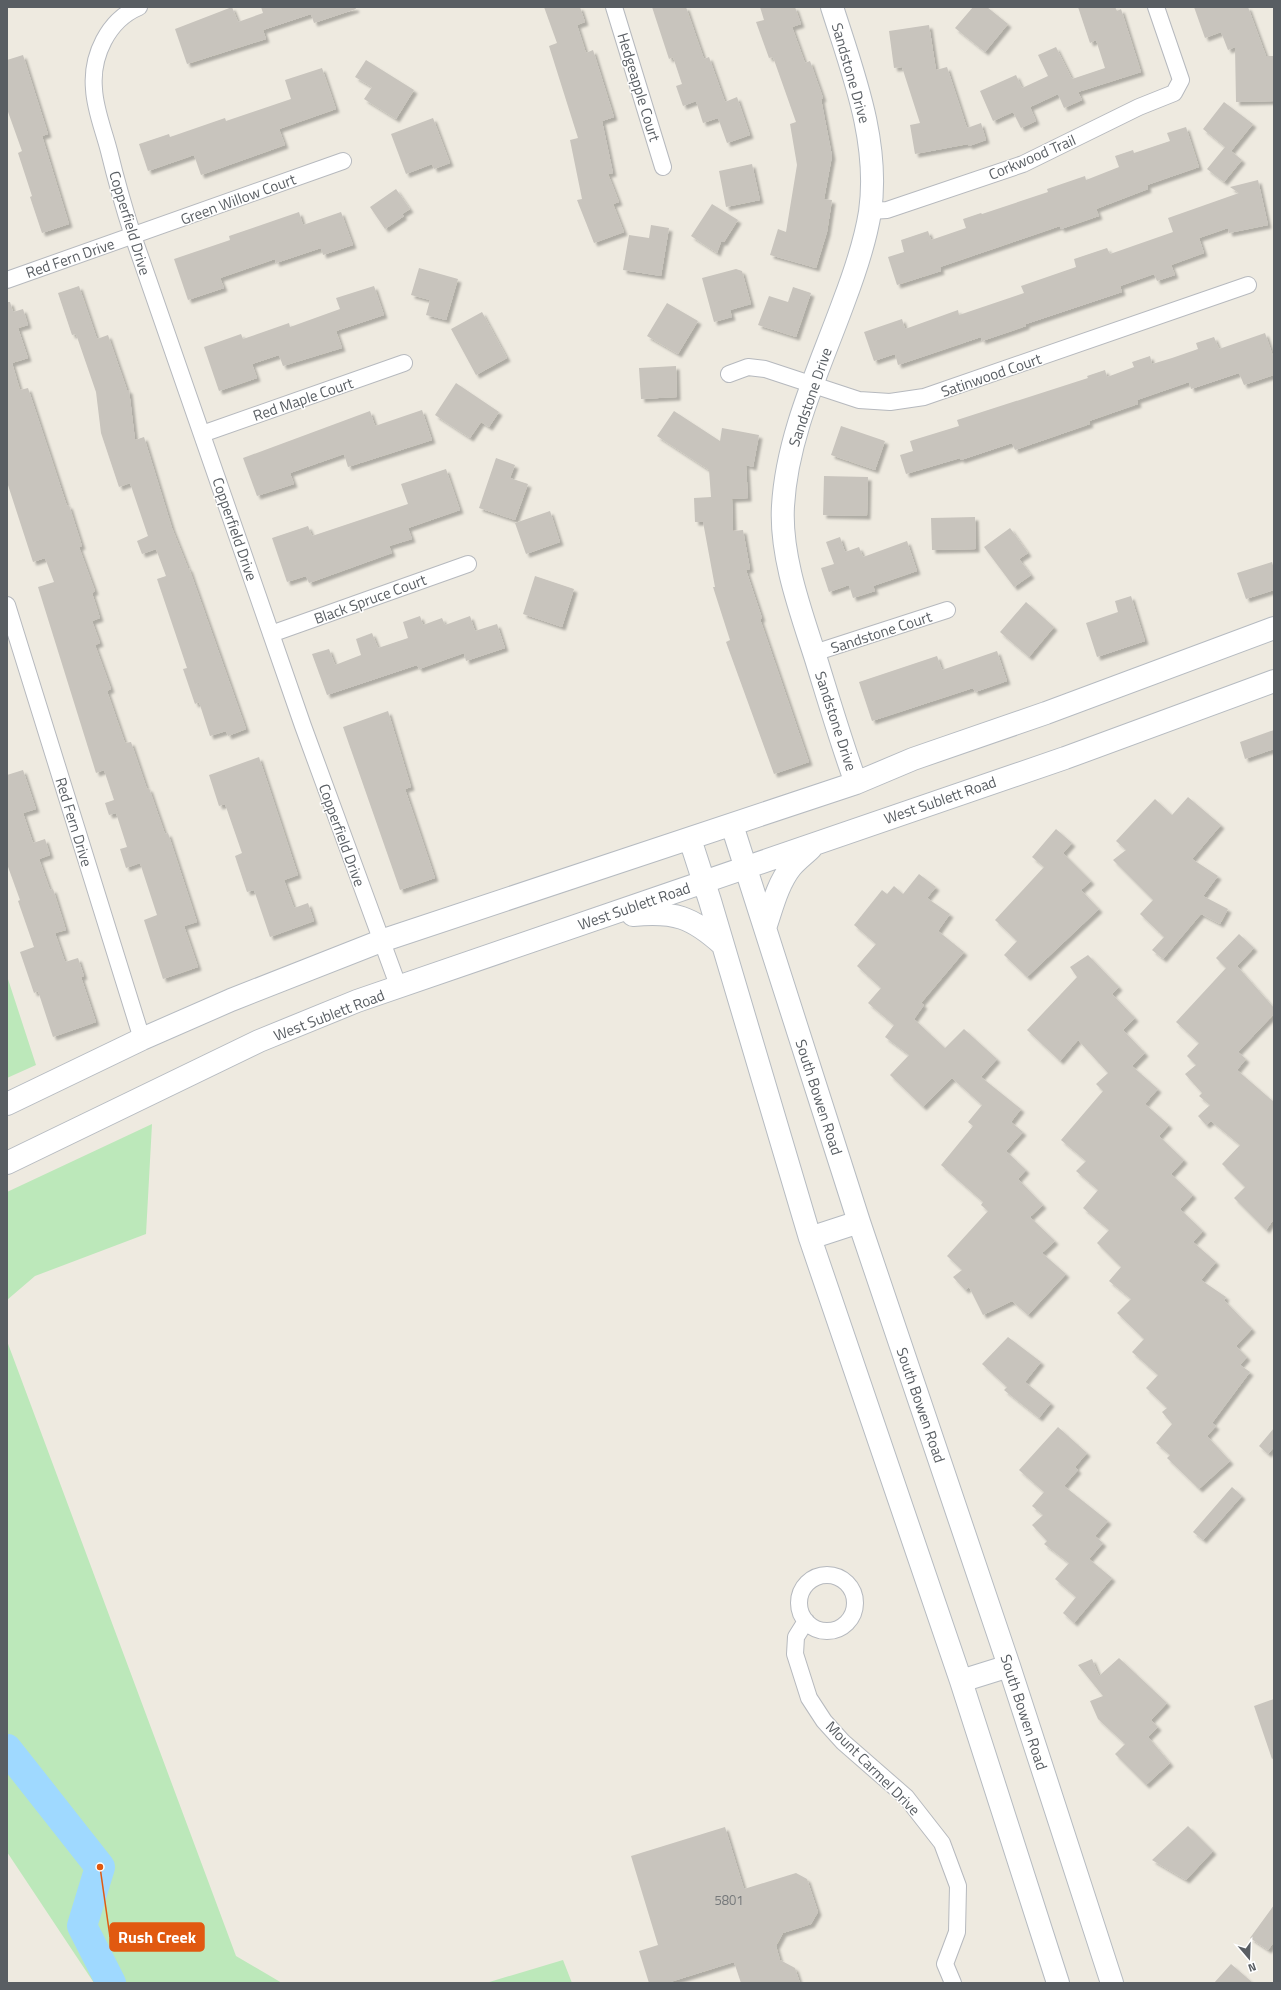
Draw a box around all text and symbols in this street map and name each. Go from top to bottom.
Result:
street label: Sandstone Drive [826,20,876,126]
street label: Hedgeapple Court [612,30,667,145]
street label: Corkwood Trail [985,128,1079,186]
street label: Green Willow Court [177,167,300,231]
street label: Copperfield Drive [103,168,157,278]
street label: Red Fern Drive [23,232,117,284]
street label: Sandstone Drive [782,344,838,450]
street label: Satinwood Court [938,347,1045,403]
street label: Red Maple Court [250,371,357,427]
street label: Copperfield Drive [207,474,263,584]
street label: Black Spruce Court [311,568,430,630]
street label: Sandstone Court [827,605,935,659]
street label: Sandstone Drive [809,668,863,774]
street label: West Sublett Road [881,770,999,830]
street label: Red Fern Drive [49,774,99,870]
street label: Copperfield Drive [313,780,371,890]
street label: West Sublett Road [575,876,693,936]
street label: West Sublett Road [270,983,388,1047]
street label: South Bowen Road [789,1036,849,1158]
street label: South Bowen Road [891,1344,951,1466]
street label: South Bowen Road [994,1651,1054,1773]
street label: Mount Carmel Drive [820,1715,926,1821]
house number: 5801 [714,1890,744,1910]
callout: Rush Creek [110,1923,204,1951]
text: Rush Creek [118,1925,197,1949]
north arrow [1229,1938,1269,1978]
text: N [1246,1959,1258,1976]

